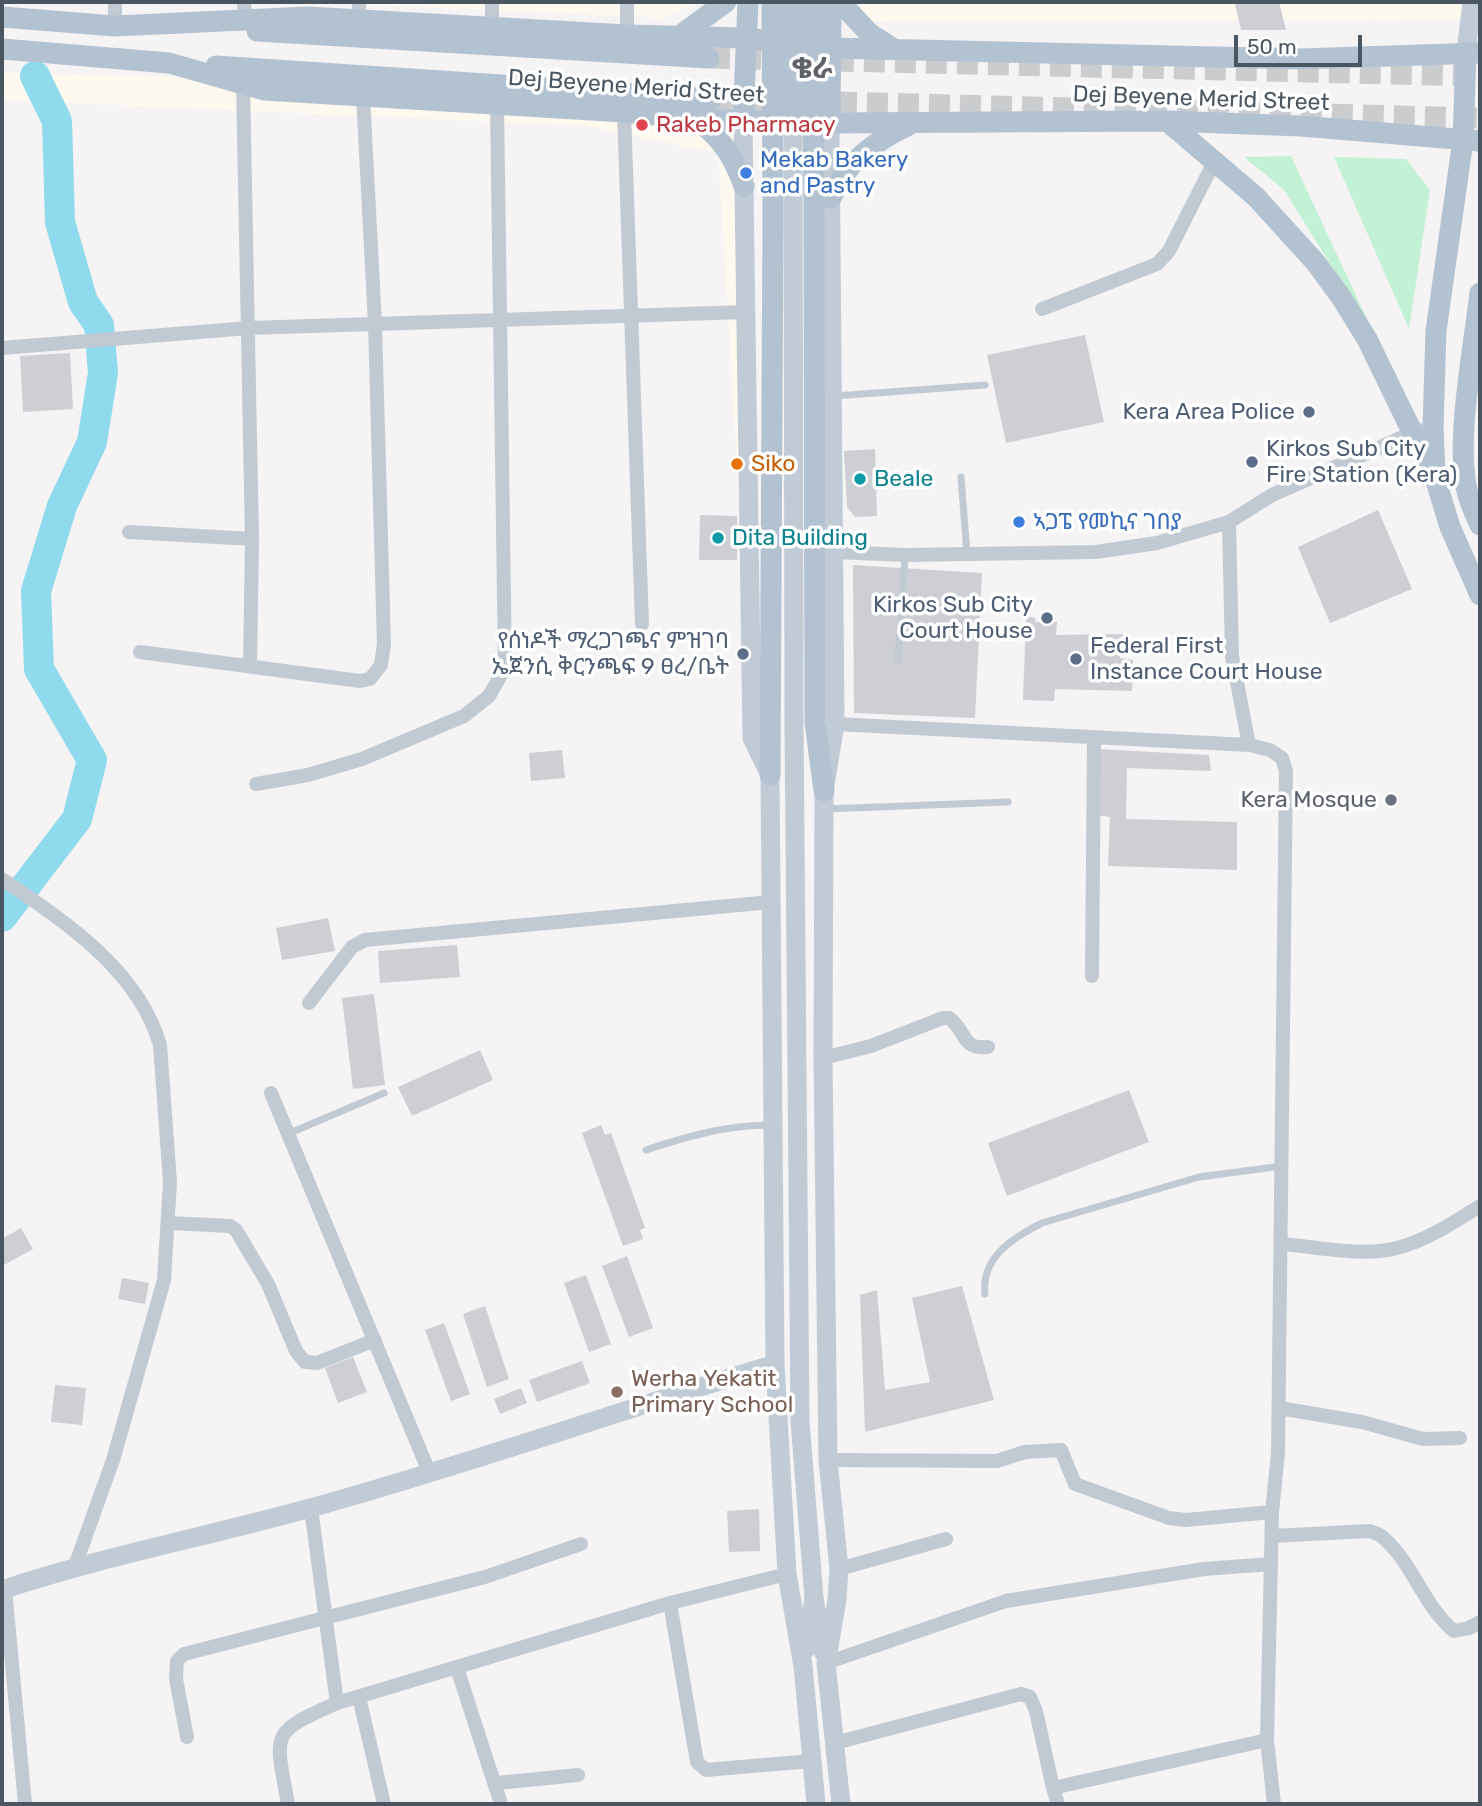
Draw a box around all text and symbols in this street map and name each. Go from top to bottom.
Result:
scale bar [1237,21,1365,65]
text: 50 m [1247,34,1297,59]
district label: ቄራ [791,51,833,87]
street label: Dej Beyene Merid Street [507,64,765,110]
street label: Dej Beyene Merid Street [1072,81,1330,117]
place label: Rakeb Pharmacy [656,111,836,139]
marker: Rakeb Pharmacy [634,117,650,133]
place label: Mekab Bakery and Pastry [760,146,908,200]
marker: Mekab Bakery and Pastry [738,165,754,181]
place label: Kera Area Police [1122,398,1295,426]
marker: Kera Area Police [1301,404,1317,420]
place label: Kirkos Sub City Fire Station (Kera) [1266,435,1457,489]
place label: Siko [751,450,795,478]
marker: Kirkos Sub City Fire Station (Kera) [1244,454,1260,470]
marker: Siko [729,456,745,472]
place label: Beale [874,465,933,493]
marker: Beale [852,471,868,487]
place label: ኣጋፔ የመኪና ገበያ [1033,508,1182,536]
marker: ኣጋፔ የመኪና ገበያ [1011,514,1027,530]
place label: Dita Building [732,524,868,552]
marker: Dita Building [710,530,726,546]
place label: Kirkos Sub City Court House [873,591,1033,645]
marker: Kirkos Sub City Court House [1039,610,1055,626]
place label: የሰነዶች ማረጋገጫና ምዝገባ ኤጀንሲ ቅርንጫፍ 9 ፀረ/ቤት [492,627,729,681]
place label: Federal First Instance Court House [1090,632,1323,686]
marker: የሰነዶች ማረጋገጫና ምዝገባ ኤጀንሲ ቅርንጫፍ 9 ፀረ/ቤት [735,646,751,662]
marker: Federal First Instance Court House [1068,651,1084,667]
place label: Kera Mosque [1240,786,1377,814]
marker: Kera Mosque [1383,792,1399,808]
place label: Werha Yekatit Primary School [631,1365,793,1419]
marker: Werha Yekatit Primary School [609,1384,625,1400]

